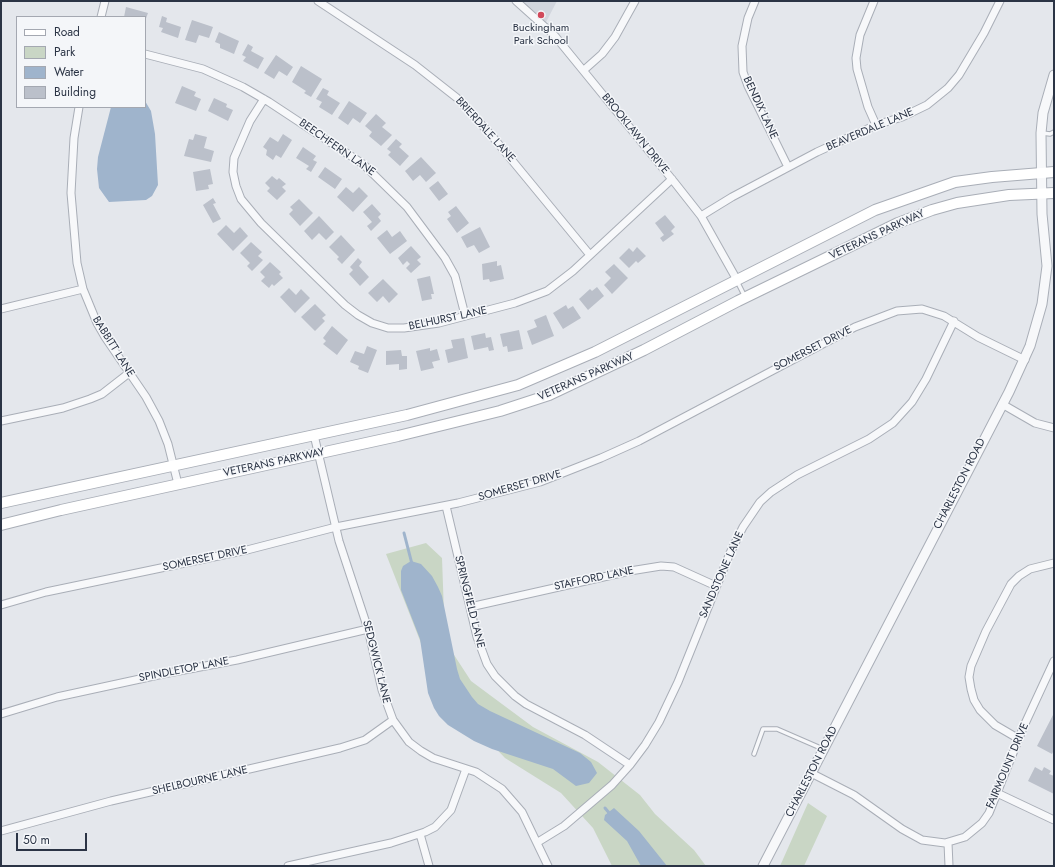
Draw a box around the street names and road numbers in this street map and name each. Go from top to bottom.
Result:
street label: BENDIX LANE [740,75,780,141]
street label: BROOKLAWN DRIVE [599,91,671,177]
street label: BRIERDALE LANE [452,95,518,165]
street label: BEAVERDALE LANE [824,106,916,154]
street label: BEECHFERN LANE [296,117,378,179]
street label: VETERANS PARKWAY [827,207,927,263]
street label: BELHURST LANE [408,304,488,334]
street label: BABBITT LANE [89,314,137,380]
street label: SOMERSET DRIVE [772,324,854,374]
street label: VETERANS PARKWAY [536,350,636,404]
street label: CHARLESTON ROAD [931,436,989,532]
street label: VETERANS PARKWAY [222,446,326,480]
street label: SOMERSET DRIVE [477,468,563,504]
street label: SANDSTONE LANE [697,530,747,620]
street label: SOMERSET DRIVE [162,544,248,574]
street label: SPRINGFIELD LANE [451,554,487,650]
street label: STAFFORD LANE [553,564,635,594]
street label: SEDGWICK LANE [359,619,393,705]
street label: SPINDLETOP LANE [138,655,230,685]
street label: FAIRMOUNT DRIVE [984,721,1032,811]
street label: CHARLESTON ROAD [783,724,841,820]
street label: SHELBOURNE LANE [151,764,249,798]

